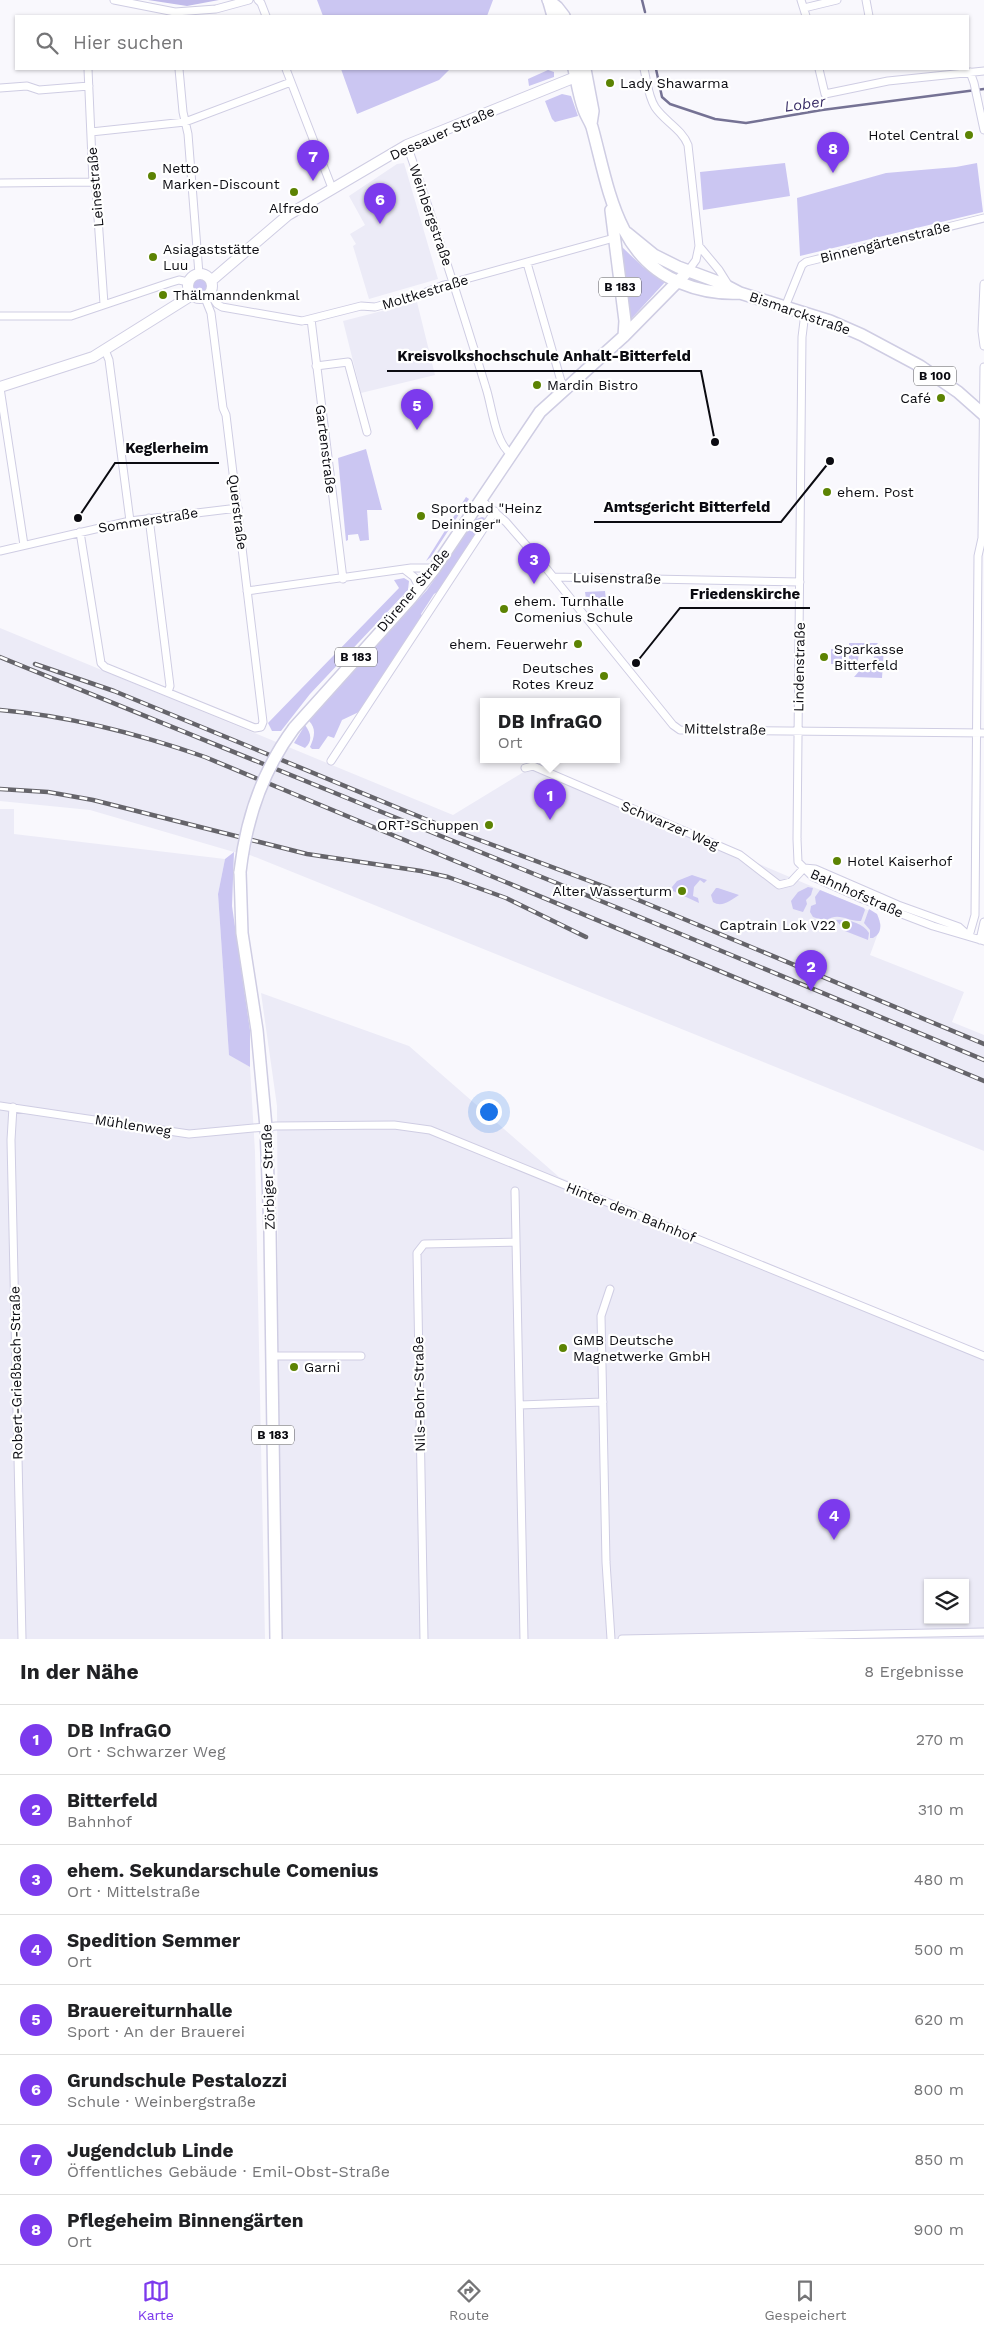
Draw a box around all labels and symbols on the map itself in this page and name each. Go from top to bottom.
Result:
place label: Lady Shawarma [620,75,729,91]
marker: Lady Shawarma [604,77,616,89]
water label: Lober [783,92,828,116]
street label: Dessauer Straße [387,103,497,163]
place label: Hotel Central [868,127,960,143]
marker: Hotel Central [963,129,975,141]
pin: 8 [817,132,849,173]
pin: 7 [297,140,329,181]
street label: Leinestraße [84,146,106,228]
place label: Netto Marken-Discount [162,160,280,192]
street label: Weinbergstraße [406,162,456,268]
marker: Netto Marken-Discount [146,170,158,182]
pin: 6 [364,183,396,224]
marker: Alfredo [288,186,300,198]
place label: Alfredo [269,200,319,216]
street label: Binnengärtenstraße [818,218,952,266]
place label: Asiagaststätte Luu [163,241,260,273]
marker: Asiagaststätte Luu [147,251,159,263]
street label: Moltkestraße [380,271,470,313]
road number: B 183 [599,278,641,296]
place label: Thälmanndenkmal [173,287,300,303]
street label: Bismarckstraße [747,288,853,338]
marker: Thälmanndenkmal [157,289,169,301]
callout: Kreisvolkshochschule Anhalt-Bitterfeld [387,341,701,371]
text: Kreisvolkshochschule Anhalt-Bitterfeld [397,347,691,365]
road number: B 100 [914,366,956,386]
place label: Mardin Bistro [547,377,638,393]
marker: Mardin Bistro [531,379,543,391]
pin: 5 [401,389,433,430]
place label: Café [900,390,931,406]
marker: Café [935,392,947,404]
street label: Gartenstraße [313,404,339,494]
callout: Keglerheim [115,433,219,463]
text: Keglerheim [125,439,209,457]
street label: Querstraße [225,473,251,551]
place label: ehem. Post [837,484,914,500]
marker: ehem. Post [821,486,833,498]
callout: Amtsgericht Bitterfeld [594,492,781,522]
text: Amtsgericht Bitterfeld [604,498,770,516]
place label: Sportbad "Heinz Deininger" [431,500,542,532]
street label: Sommerstraße [97,504,199,536]
marker: Sportbad "Heinz Deininger" [415,510,427,522]
pin: 3 [518,543,550,584]
street label: Dürener Straße [373,545,453,635]
street label: Luisenstraße [573,569,661,587]
callout: Friedenskirche [680,578,810,608]
text: Friedenskirche [690,585,800,603]
place label: ehem. Turnhalle Comenius Schule [514,593,633,625]
marker: ehem. Turnhalle Comenius Schule [498,603,510,615]
street label: Lindenstraße [790,622,808,712]
place label: ehem. Feuerwehr [449,636,568,652]
marker: ehem. Feuerwehr [572,638,584,650]
place label: Sparkasse Bitterfeld [834,641,904,673]
road number: B 183 [335,648,377,666]
marker: Sparkasse Bitterfeld [818,651,830,663]
place label: Deutsches Rotes Kreuz [512,660,594,692]
marker: Deutsches Rotes Kreuz [598,670,610,682]
street label: Mittelstraße [684,720,766,738]
pin: 1 [534,779,566,820]
street label: Schwarzer Weg [619,797,722,853]
place label: ORT-Schuppen [377,817,479,833]
marker: ORT-Schuppen [483,819,495,831]
place label: Hotel Kaiserhof [847,853,953,869]
marker: Hotel Kaiserhof [831,855,843,867]
street label: Bahnhofstraße [808,865,906,921]
place label: Alter Wasserturm [552,883,672,899]
marker: Alter Wasserturm [676,885,688,897]
place label: Captrain Lok V22 [719,917,836,933]
marker: Captrain Lok V22 [840,919,852,931]
pin: 2 [795,950,827,991]
your location [476,1099,502,1125]
street label: Mühlenweg [94,1111,173,1139]
street label: Zörbiger Straße [258,1124,278,1230]
street label: Hinter dem Bahnhof [564,1179,699,1246]
street label: Robert-Grießbach-Straße [6,1286,26,1460]
place label: GMB Deutsche Magnetwerke GmbH [573,1332,711,1364]
street label: Nils-Bohr-Straße [410,1336,428,1452]
marker: GMB Deutsche Magnetwerke GmbH [557,1342,569,1354]
place label: Garni [304,1359,340,1375]
marker: Garni [288,1361,300,1373]
road number: B 183 [252,1426,294,1444]
pin: 4 [818,1499,850,1540]

